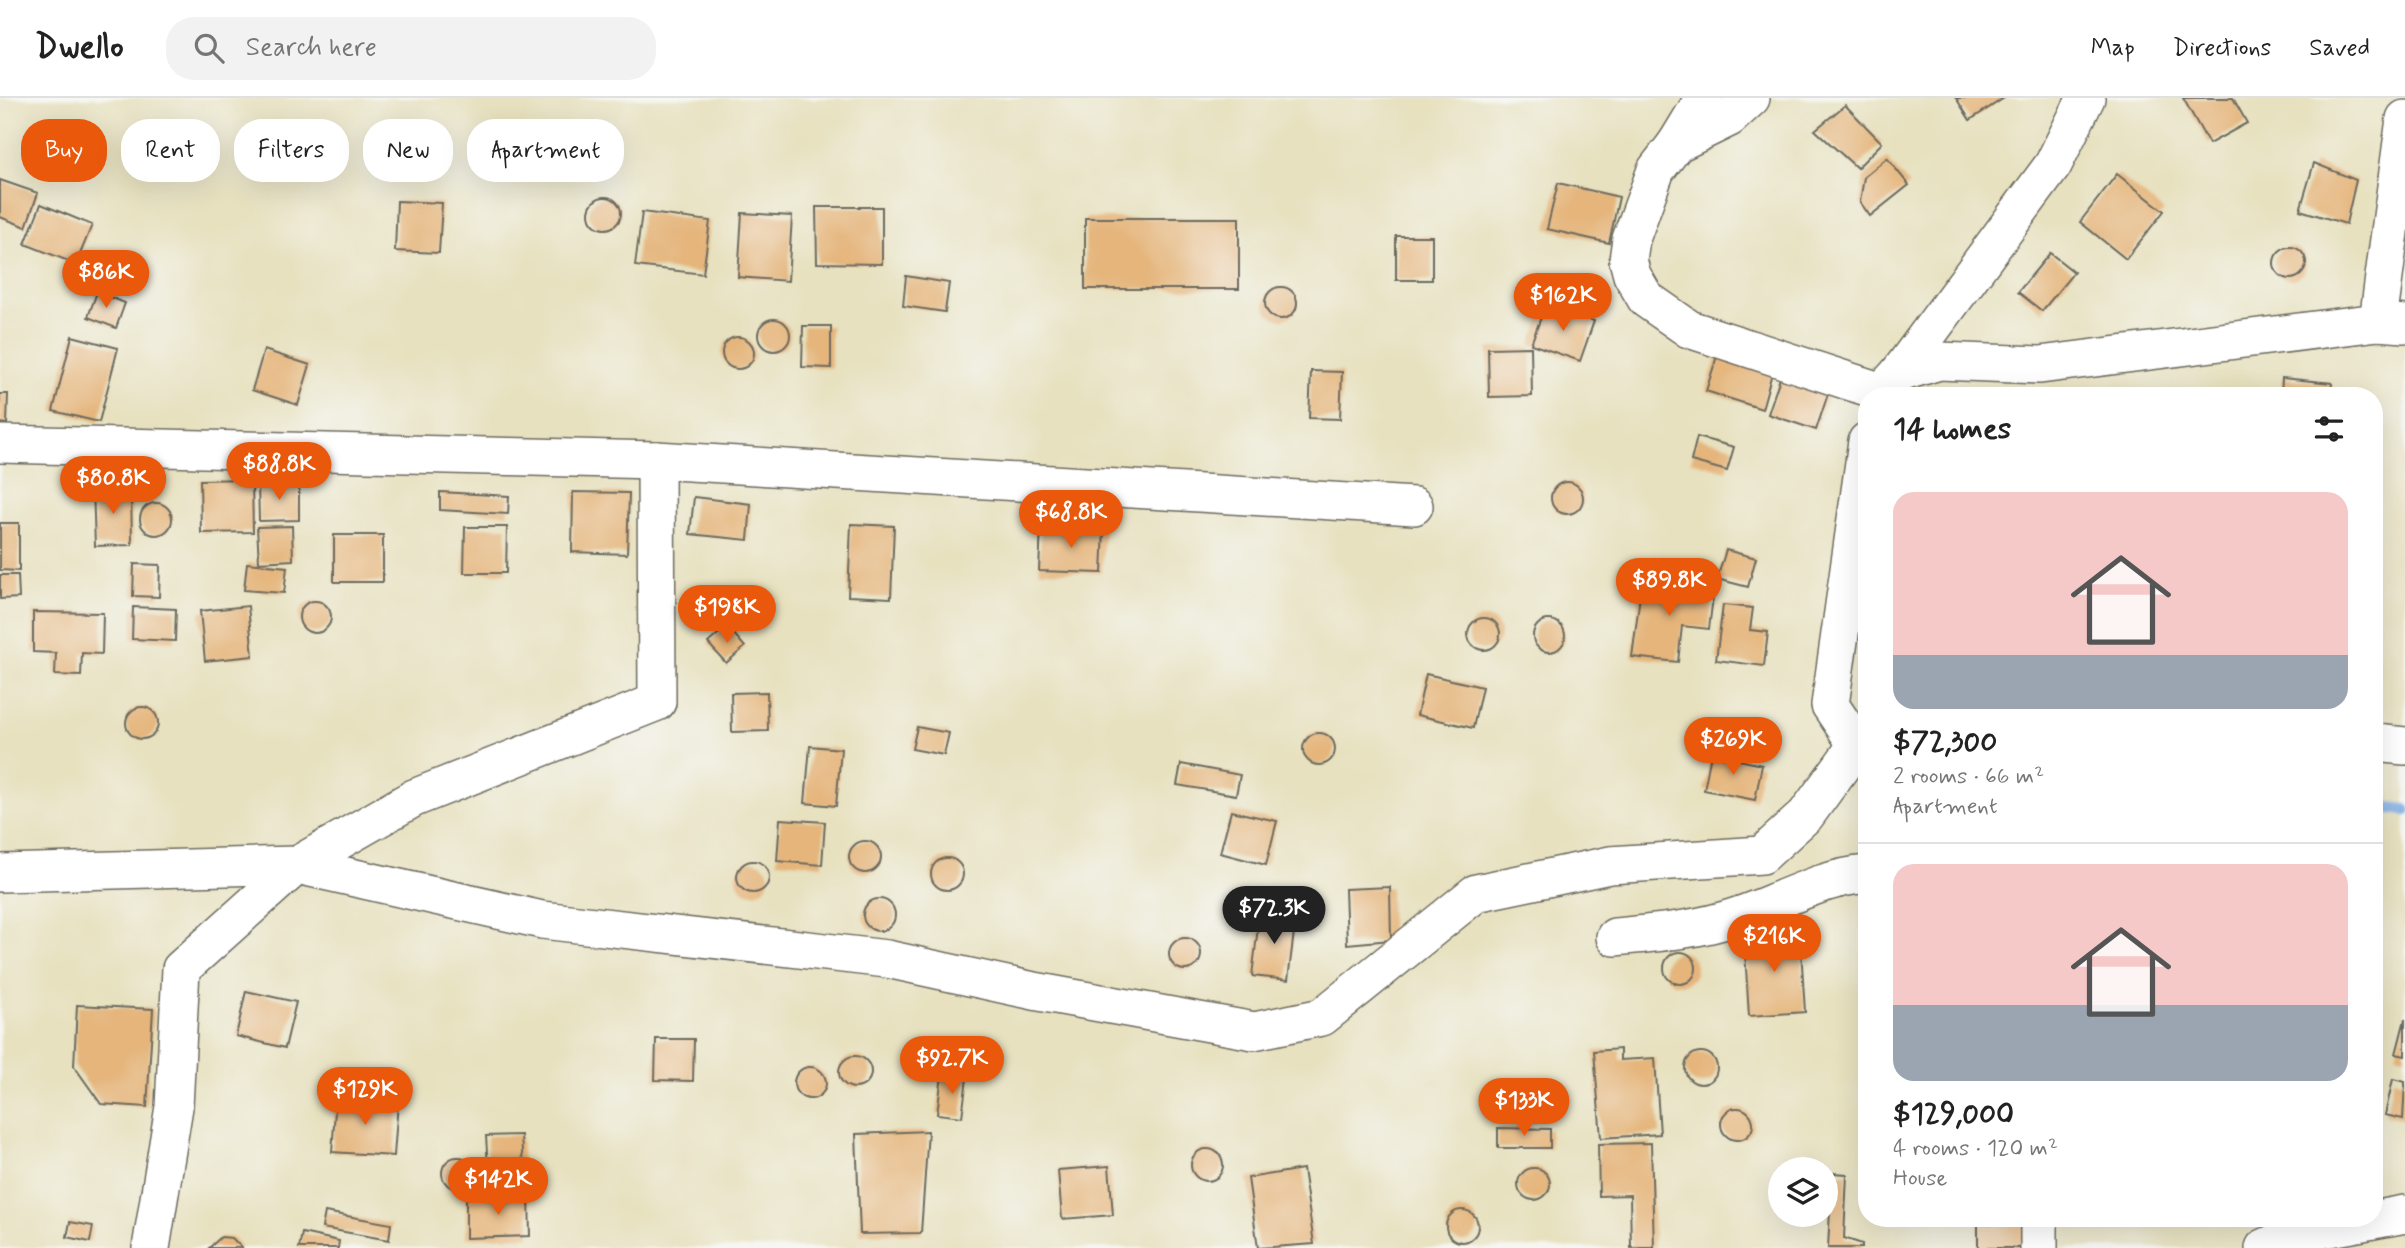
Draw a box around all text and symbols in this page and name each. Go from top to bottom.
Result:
search box [166,17,656,80]
text: Dwello [35,26,124,70]
icon: search [190,29,228,67]
text: Search here [246,31,377,65]
text: Map [2091,33,2135,64]
text: Directions [2173,33,2271,64]
text: Saved [2309,33,2370,64]
chip: Buy [21,119,107,182]
chip: Rent [121,119,220,182]
chip: Filters [234,119,349,182]
chip: New [363,119,453,182]
chip: Apartment [467,119,624,182]
pin: $86K [65,250,147,310]
text: $86K [78,258,134,288]
pin: $162K [1514,274,1612,333]
text: $162K [1530,281,1596,311]
text: 14 homes [1893,410,2011,449]
icon: filters [2310,410,2348,448]
pin: $88.8K [222,442,336,502]
text: $88.8K [242,450,316,480]
pin: $80.8K [56,456,170,516]
text: $80.8K [76,464,150,494]
pin: $68.8K [1014,490,1128,550]
text: $68.8K [1035,498,1107,528]
icon: home [2058,537,2184,663]
pin: $89.8K [1612,559,1726,618]
text: $89.8K [1632,566,1706,596]
pin: $198K [678,586,776,645]
text: $198K [694,593,760,623]
pin: $269K [1684,718,1782,777]
text: $72,300 [1893,723,1997,762]
text: $269K [1700,725,1766,755]
text: 2 rooms · 66 m² [1893,762,2044,792]
text: Apartment [1893,792,1998,822]
pin: $72.3K [1217,886,1331,946]
text: $72.3K [1238,894,1310,924]
icon: home [2058,909,2184,1035]
pin: $216K [1725,914,1823,974]
text: $216K [1743,922,1805,952]
pin: $92.7K [895,1037,1009,1096]
text: $92.7K [916,1044,988,1074]
pin: $129K [316,1068,414,1127]
text: $129K [333,1075,397,1105]
pin: $133K [1475,1079,1573,1138]
text: $133K [1494,1086,1554,1116]
text: $129,000 [1893,1095,2014,1134]
text: 4 rooms · 120 m² [1893,1134,2058,1164]
map controls [1768,1157,1838,1227]
button: layers [1768,1157,1838,1227]
pin: $142K [449,1158,547,1217]
text: House [1893,1164,1947,1194]
text: $142K [464,1165,532,1195]

